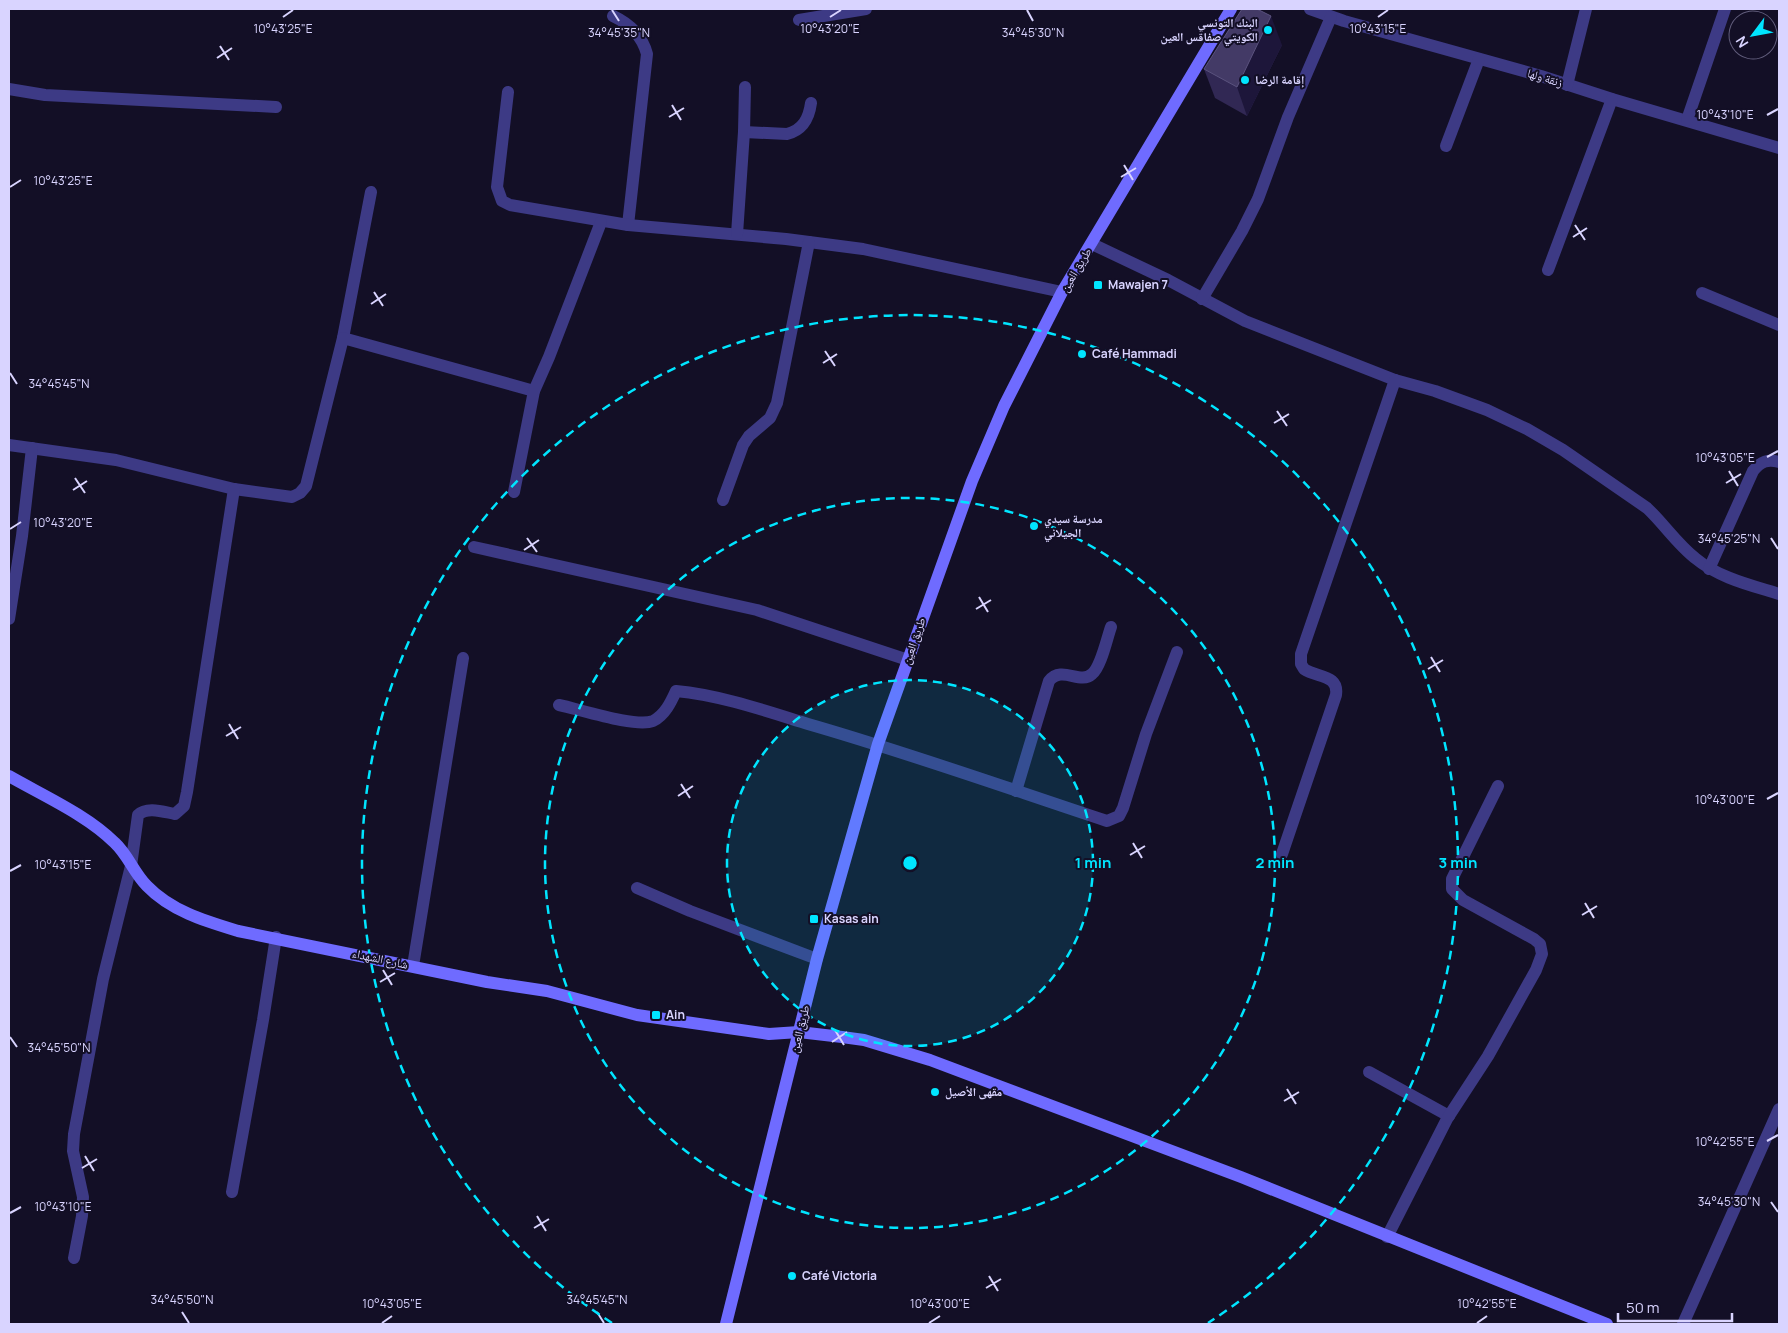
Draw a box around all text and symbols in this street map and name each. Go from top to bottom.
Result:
north arrow [1728,10,1778,60]
place label: البنك التونسي الكويتي صفاقس العين [1161,14,1258,47]
text: 10°43'25"E [254,20,313,37]
text: 10°43'20"E [800,20,860,37]
text: 10°43'15"E [1350,20,1407,37]
text: 34°45'35"N [588,24,650,41]
text: 34°45'30"N [1002,24,1064,41]
marker: البنك التونسي الكويتي صفاقس العين [1262,24,1274,36]
text: N [1731,33,1752,51]
street label: زنقة ولها [1525,64,1565,91]
place label: إقامة الرضا [1255,71,1304,88]
marker: إقامة الرضا [1239,74,1251,86]
text: 10°43'10"E [1696,106,1754,123]
text: 10°43'25"E [34,172,93,189]
street label: طريق العين [1056,244,1095,295]
place label: Mawajen 7 [1108,276,1168,293]
marker: Mawajen 7 [1092,279,1104,291]
place label: Café Hammadi [1092,345,1177,362]
marker: Café Hammadi [1076,348,1088,360]
text: 34°45'45"N [28,375,90,392]
text: 10°43'05"E [1695,449,1755,466]
place label: مدرسة سيدي الجيلاني [1044,510,1103,543]
text: 10°43'20"E [33,514,93,531]
marker: مدرسة سيدي الجيلاني [1028,520,1040,532]
text: 34°45'25"N [1698,530,1760,547]
street label: طريق العين [898,615,930,667]
text: 10°43'00"E [1695,791,1755,808]
text: 1 min [1075,852,1111,873]
text: 2 min [1255,852,1295,873]
text: 3 min [1439,852,1477,873]
centre of rings [901,854,919,872]
text: 10°43'15"E [35,856,92,873]
place label: Kasas ain [824,910,879,927]
marker: Kasas ain [808,913,820,925]
street label: شارع الشهداء [350,944,410,973]
street label: طريق العين [785,1003,814,1055]
place label: Ain [666,1006,685,1023]
marker: Ain [650,1009,662,1021]
text: 34°45'50"N [28,1039,90,1056]
place label: مقهى الأصيل [945,1083,1003,1100]
marker: مقهى الأصيل [929,1086,941,1098]
text: 10°42'55"E [1695,1133,1755,1150]
text: 34°45'30"N [1698,1193,1760,1210]
text: 10°43'10"E [34,1198,92,1215]
place label: Café Victoria [802,1267,877,1284]
marker: Café Victoria [786,1270,798,1282]
scale bar [1618,1290,1732,1322]
text: 34°45'50"N [151,1291,213,1308]
text: 34°45'45"N [566,1291,628,1308]
text: 10°43'05"E [362,1295,422,1312]
text: 10°43'00"E [910,1295,970,1312]
text: 10°42'55"E [1457,1295,1517,1312]
text: 50 m [1626,1297,1660,1318]

